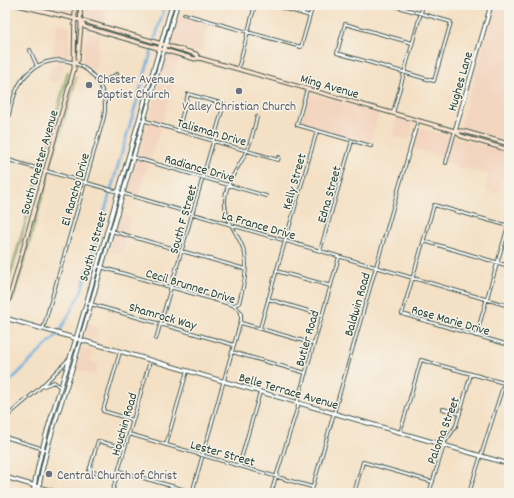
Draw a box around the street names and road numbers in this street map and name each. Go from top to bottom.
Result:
street label: Hughes Lane [444,49,479,114]
street label: Ming Avenue [298,70,361,105]
street label: South Chester Avenue [16,108,65,217]
street label: Talisman Drive [174,114,248,152]
street label: Radiance Drive [162,150,237,189]
street label: El Rancho Drive [57,151,96,229]
street label: Kelly Street [278,151,313,212]
street label: Edna Street [313,164,348,226]
street label: South F Street [165,183,203,257]
street label: La France Drive [219,207,298,246]
street label: South H Street [75,209,114,284]
street label: Cecil Brunner Drive [143,265,238,310]
street label: Baldwin Road [340,271,377,339]
street label: Shamrock Way [126,299,199,336]
street label: Rose Marie Drive [409,301,492,342]
street label: Butler Road [291,308,325,369]
street label: Belle Terrace Avenue [236,369,341,416]
street label: Houchin Road [107,391,143,459]
street label: Paloma Street [423,394,466,467]
street label: Lester Street [188,436,257,473]

